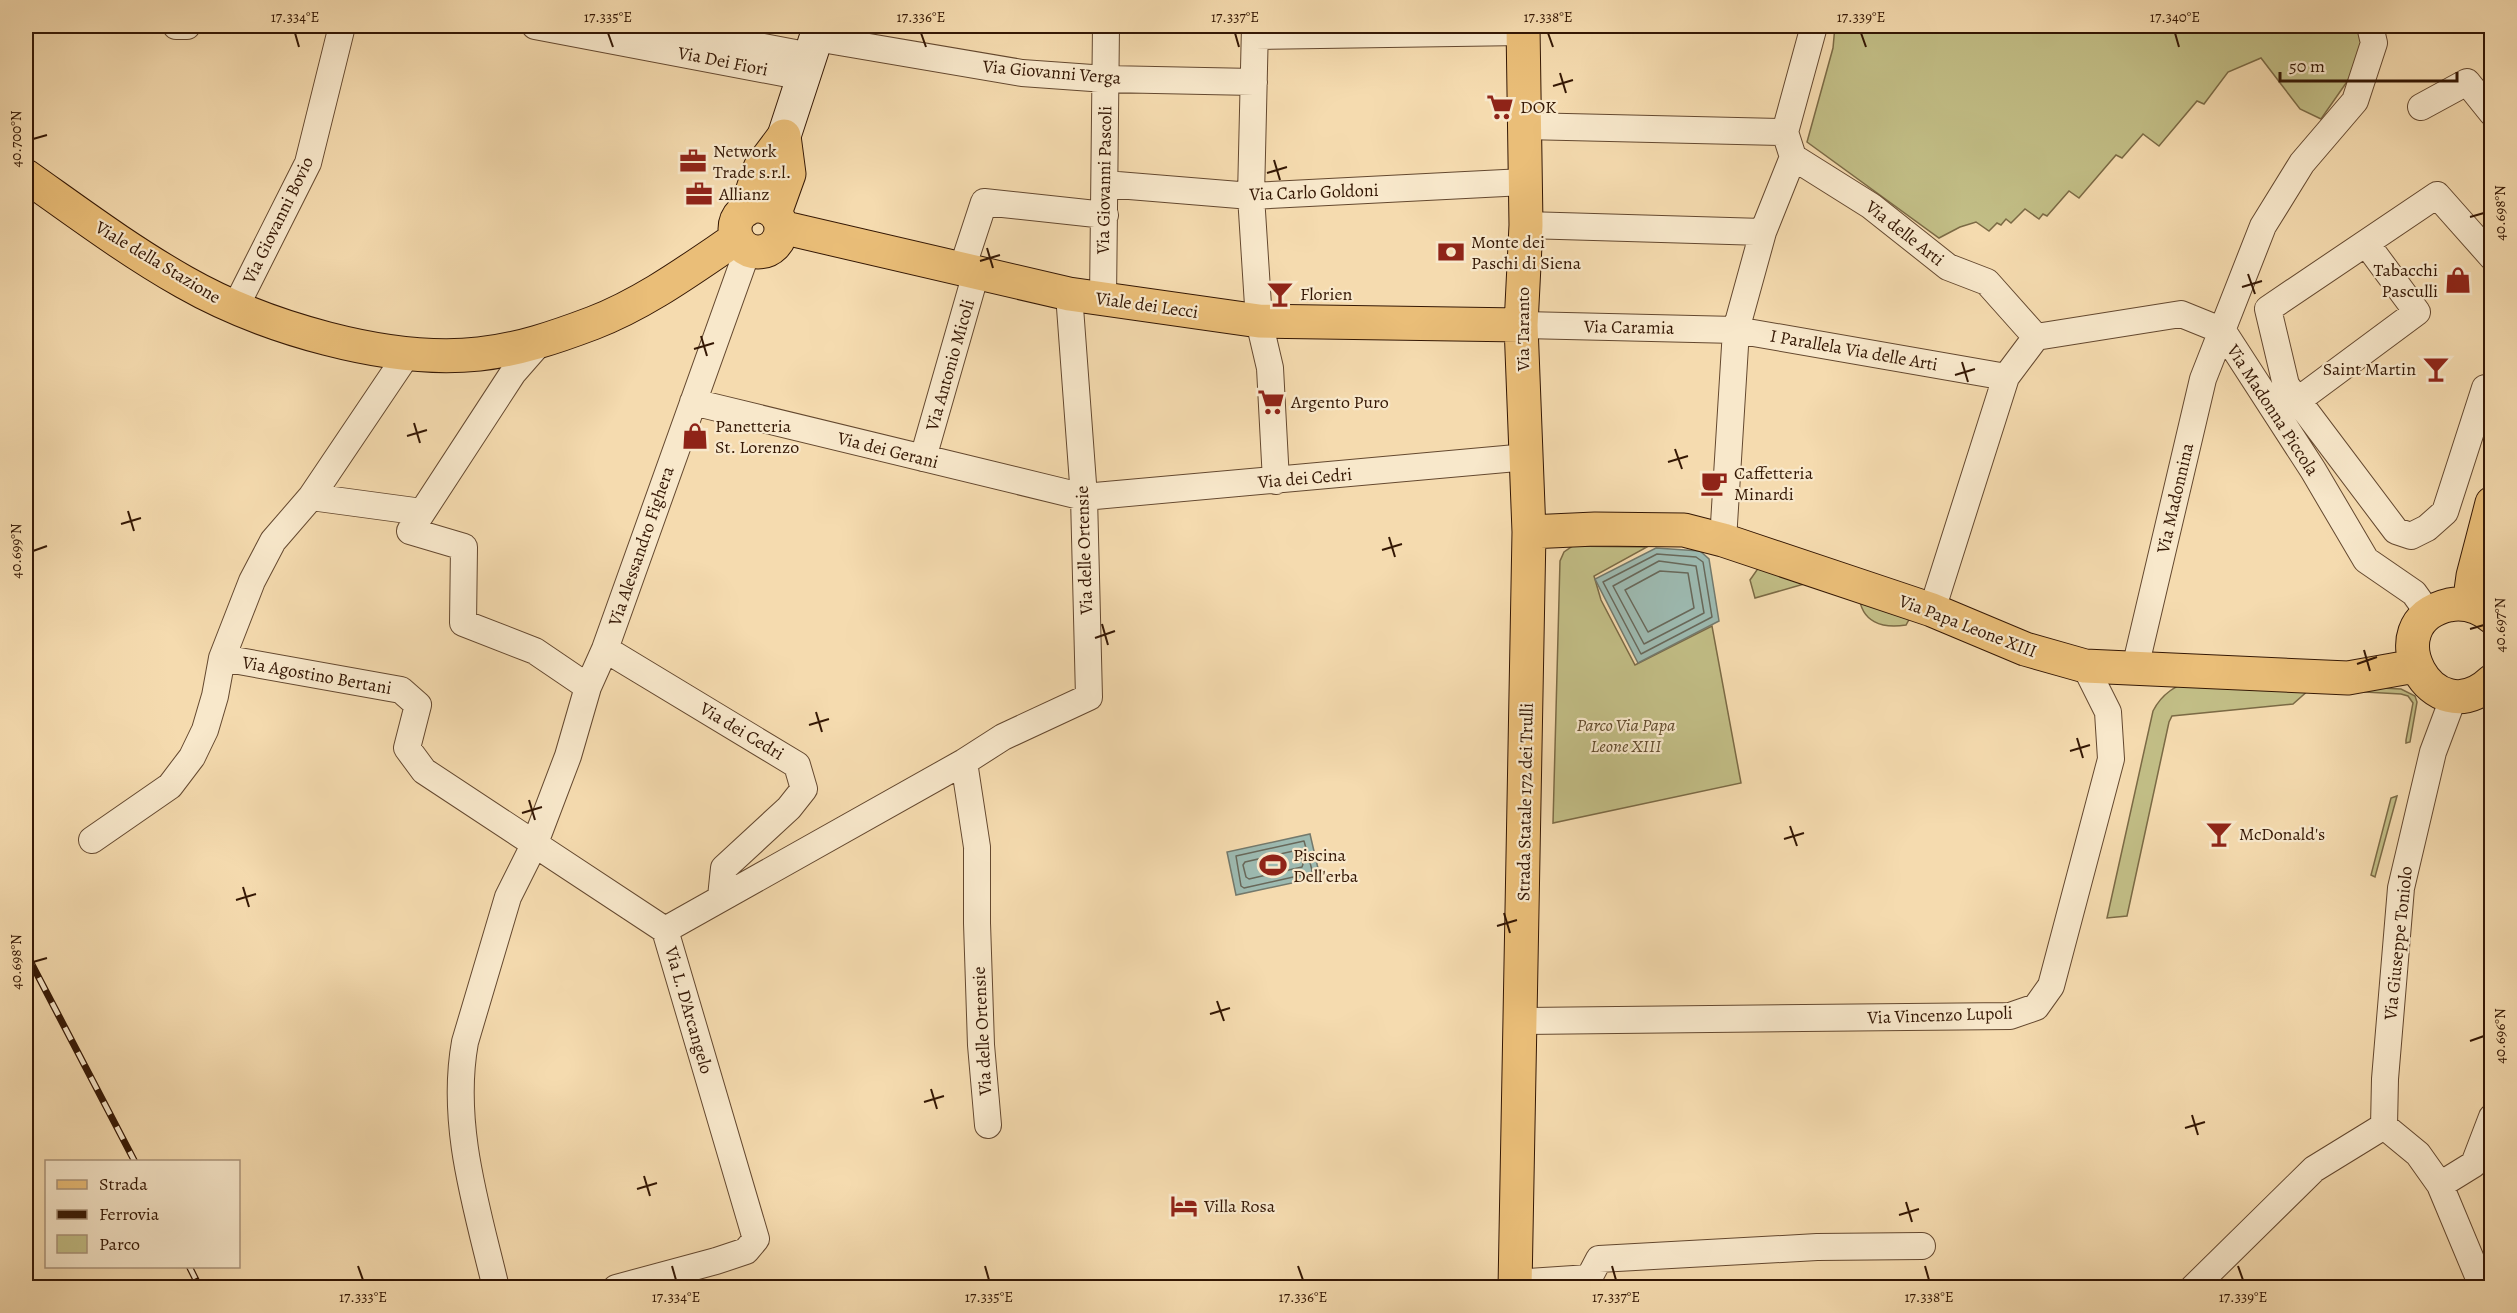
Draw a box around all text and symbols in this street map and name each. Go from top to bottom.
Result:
text: 17.334°E [271,7,319,27]
text: 17.335°E [584,7,632,27]
text: 17.336°E [897,7,945,27]
text: 17.337°E [1211,7,1259,27]
text: 17.338°E [1523,7,1573,27]
text: 17.339°E [1837,7,1885,27]
text: 17.340°E [2150,7,2200,27]
street label: Via Dei Fiori [675,40,770,82]
scale bar [2280,45,2457,83]
street label: Via Giovanni Verga [981,54,1123,90]
text: 50 m [2289,54,2325,78]
supermarket icon: DOK [1485,92,1515,122]
place label: DOK [1520,95,1557,119]
street label: Via Giovanni Pascoli [1091,106,1117,255]
text: 40.700°N [6,110,26,167]
place label: Network Trade s.r.l. [713,139,791,184]
office icon: Network Trade s.r.l. [678,146,708,176]
street label: Via Giovanni Bovio [236,152,319,288]
street label: Via Carlo Goldoni [1248,178,1379,206]
office icon: Allianz [684,179,714,209]
place label: Allianz [718,182,770,206]
text: 40.698°N [2490,185,2510,241]
street label: Via delle Arti [1860,194,1949,271]
street label: Viale della Stazione [90,215,225,309]
place label: Monte dei Paschi di Siena [1471,230,1582,275]
bank icon: Monte dei Paschi di Siena [1436,237,1466,267]
place label: Tabacchi Pasculli [2373,258,2438,303]
shop icon: Tabacchi Pasculli [2443,265,2473,295]
bar icon: Florien [1265,279,1295,309]
place label: Florien [1300,282,1353,306]
street label: Viale dei Lecci [1093,286,1200,324]
street label: Via Taranto [1511,287,1535,372]
street label: Via Antonio Micoli [919,297,980,434]
street label: Via Caramia [1583,314,1675,340]
street label: I Parallela Via delle Arti [1768,323,1940,377]
street label: Via Madonna Piccola [2221,339,2325,481]
bar icon: Saint Martin [2421,354,2451,384]
place label: Saint Martin [2323,357,2416,381]
supermarket icon: Argento Puro [1256,387,1286,417]
place label: Argento Puro [1290,390,1389,414]
place label: Panetteria St. Lorenzo [715,414,799,459]
shop icon: Panetteria St. Lorenzo [680,421,710,451]
street label: Via dei Gerani [834,426,941,474]
street label: Via Madonnina [2150,440,2199,556]
place label: Caffetteria Minardi [1734,461,1814,506]
street label: Via Alessandro Fighera [602,462,680,630]
street label: Via dei Cedri [1256,462,1353,494]
cafe icon: Caffetteria Minardi [1699,468,1729,498]
street label: Via delle Ortensie [1070,485,1098,616]
text: 40.699°N [6,523,26,579]
street label: Via Papa Leone XIII [1895,588,2040,663]
text: 40.697°N [2490,597,2510,652]
street label: Via Agostino Bertani [239,650,394,700]
street label: Via dei Cedri [695,696,789,766]
street label: Strada Statale 172 dei Trulli [1511,703,1539,901]
park label: Parco Via Papa Leone XIII [1577,713,1675,758]
bar icon: McDonald's [2204,819,2234,849]
place label: McDonald's [2239,822,2325,846]
place label: Piscina Dell'erba [1293,843,1359,888]
sports icon: Piscina Dell'erba [1258,850,1288,880]
street label: Via Giuseppe Toniolo [2378,865,2418,1022]
text: 40.698°N [6,934,26,990]
street label: Via L. D'Arcangelo [659,942,719,1077]
street label: Via delle Ortensie [967,966,997,1097]
street label: Via Vincenzo Lupoli [1866,1000,2013,1030]
text: 40.696°N [2490,1008,2510,1064]
legend [45,1160,240,1268]
text: Strada [99,1172,148,1196]
hotel icon: Villa Rosa [1169,1191,1199,1221]
place label: Villa Rosa [1203,1194,1276,1218]
text: Ferrovia [99,1202,160,1226]
text: Parco [99,1232,140,1256]
text: 17.333°E [339,1287,387,1307]
text: 17.334°E [652,1287,700,1307]
text: 17.335°E [965,1287,1013,1307]
text: 17.336°E [1279,1287,1327,1307]
text: 17.337°E [1592,1287,1640,1307]
text: 17.338°E [1904,1287,1954,1307]
text: 17.339°E [2219,1287,2267,1307]

